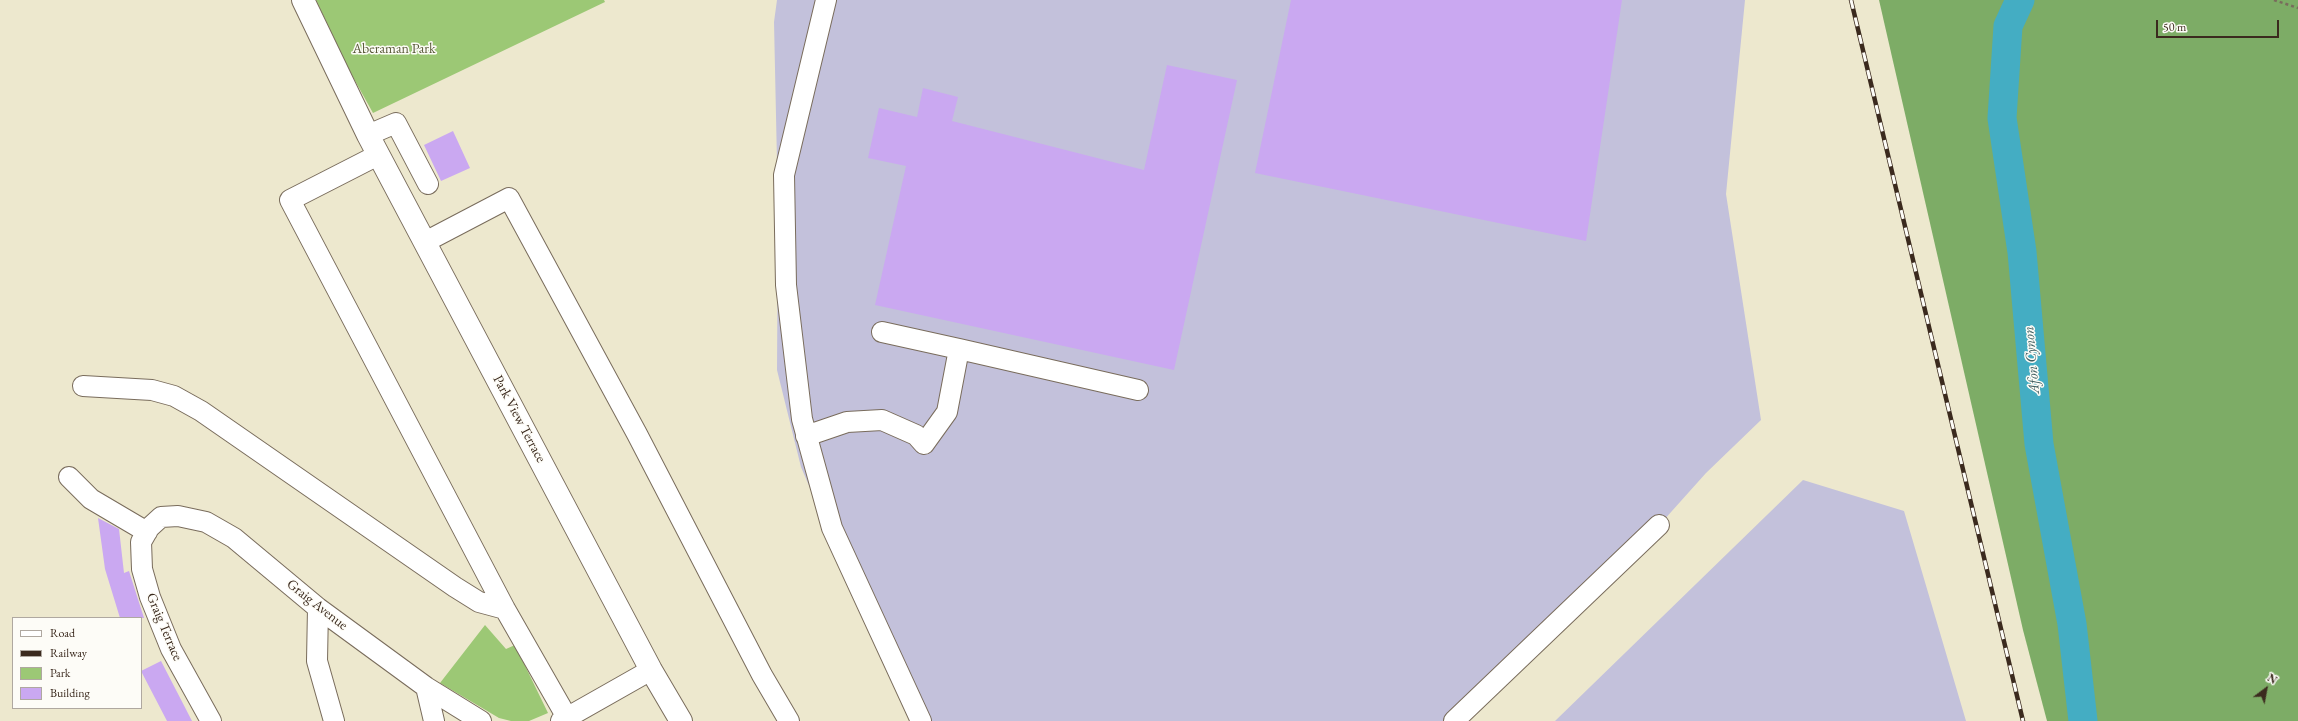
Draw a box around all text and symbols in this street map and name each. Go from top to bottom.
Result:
scale bar [2158,12,2281,38]
text: 50 m [2163,19,2186,35]
park label: Aberaman Park [352,41,436,57]
water label: Afon Cynon [2020,325,2044,395]
street label: Park View Terrace [489,373,549,465]
street label: Graig Avenue [283,576,351,634]
street label: Graig Terrace [142,591,186,663]
legend [12,617,142,709]
text: Road [50,625,75,641]
text: Railway [50,645,87,661]
text: Park [50,665,70,681]
north arrow [2246,669,2286,709]
text: N [2265,671,2280,687]
text: Building [50,685,90,701]

